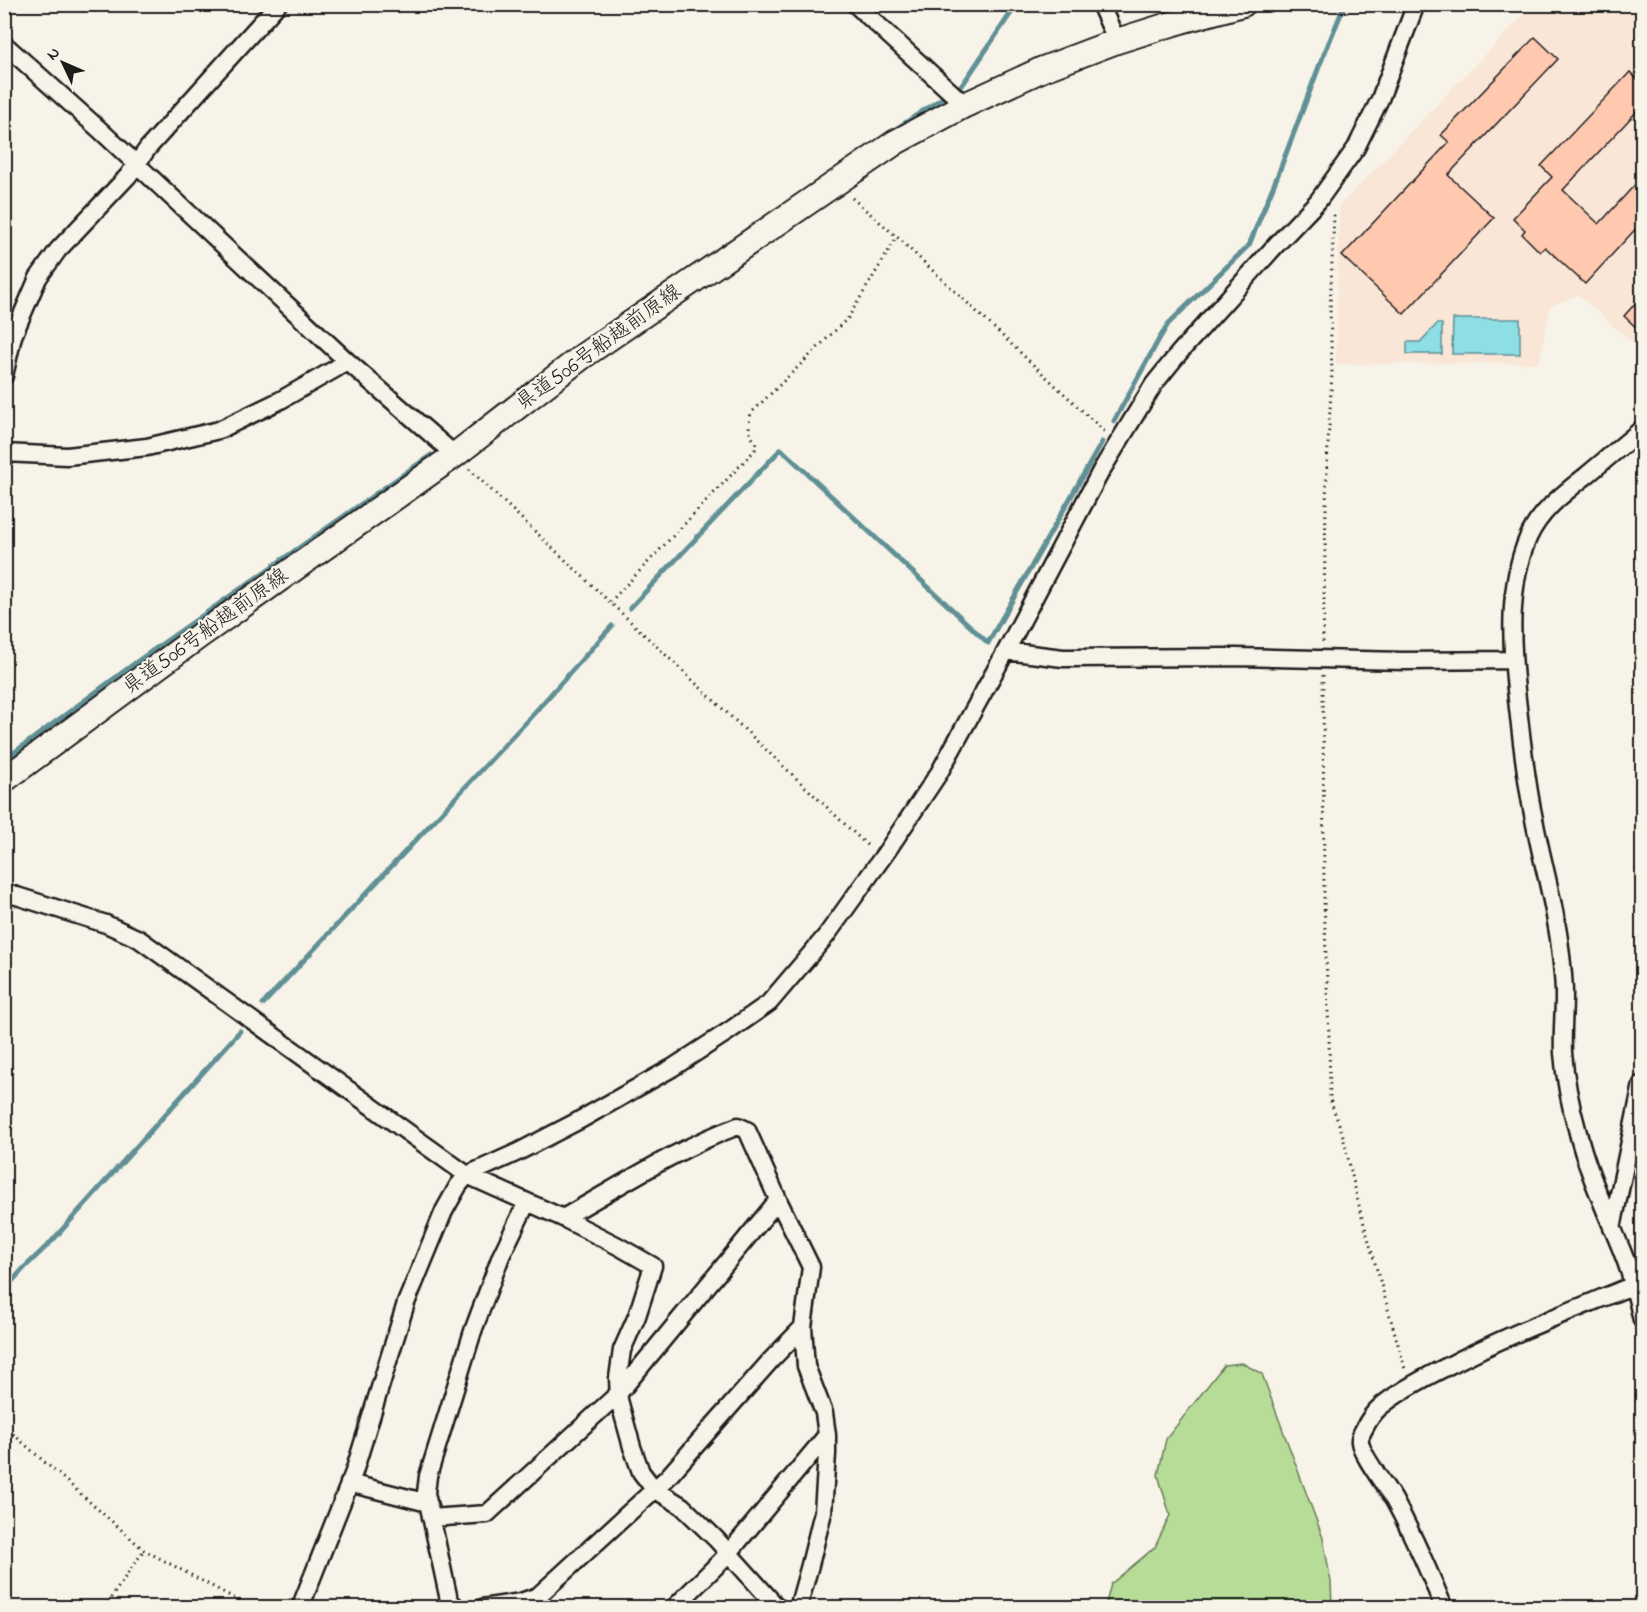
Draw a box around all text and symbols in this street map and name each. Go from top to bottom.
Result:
north arrow [33,33,93,93]
text: N [41,42,66,66]
street label: 県道506号船越前原線 [510,278,688,418]
street label: 県道506号船越前原線 [117,562,295,702]

